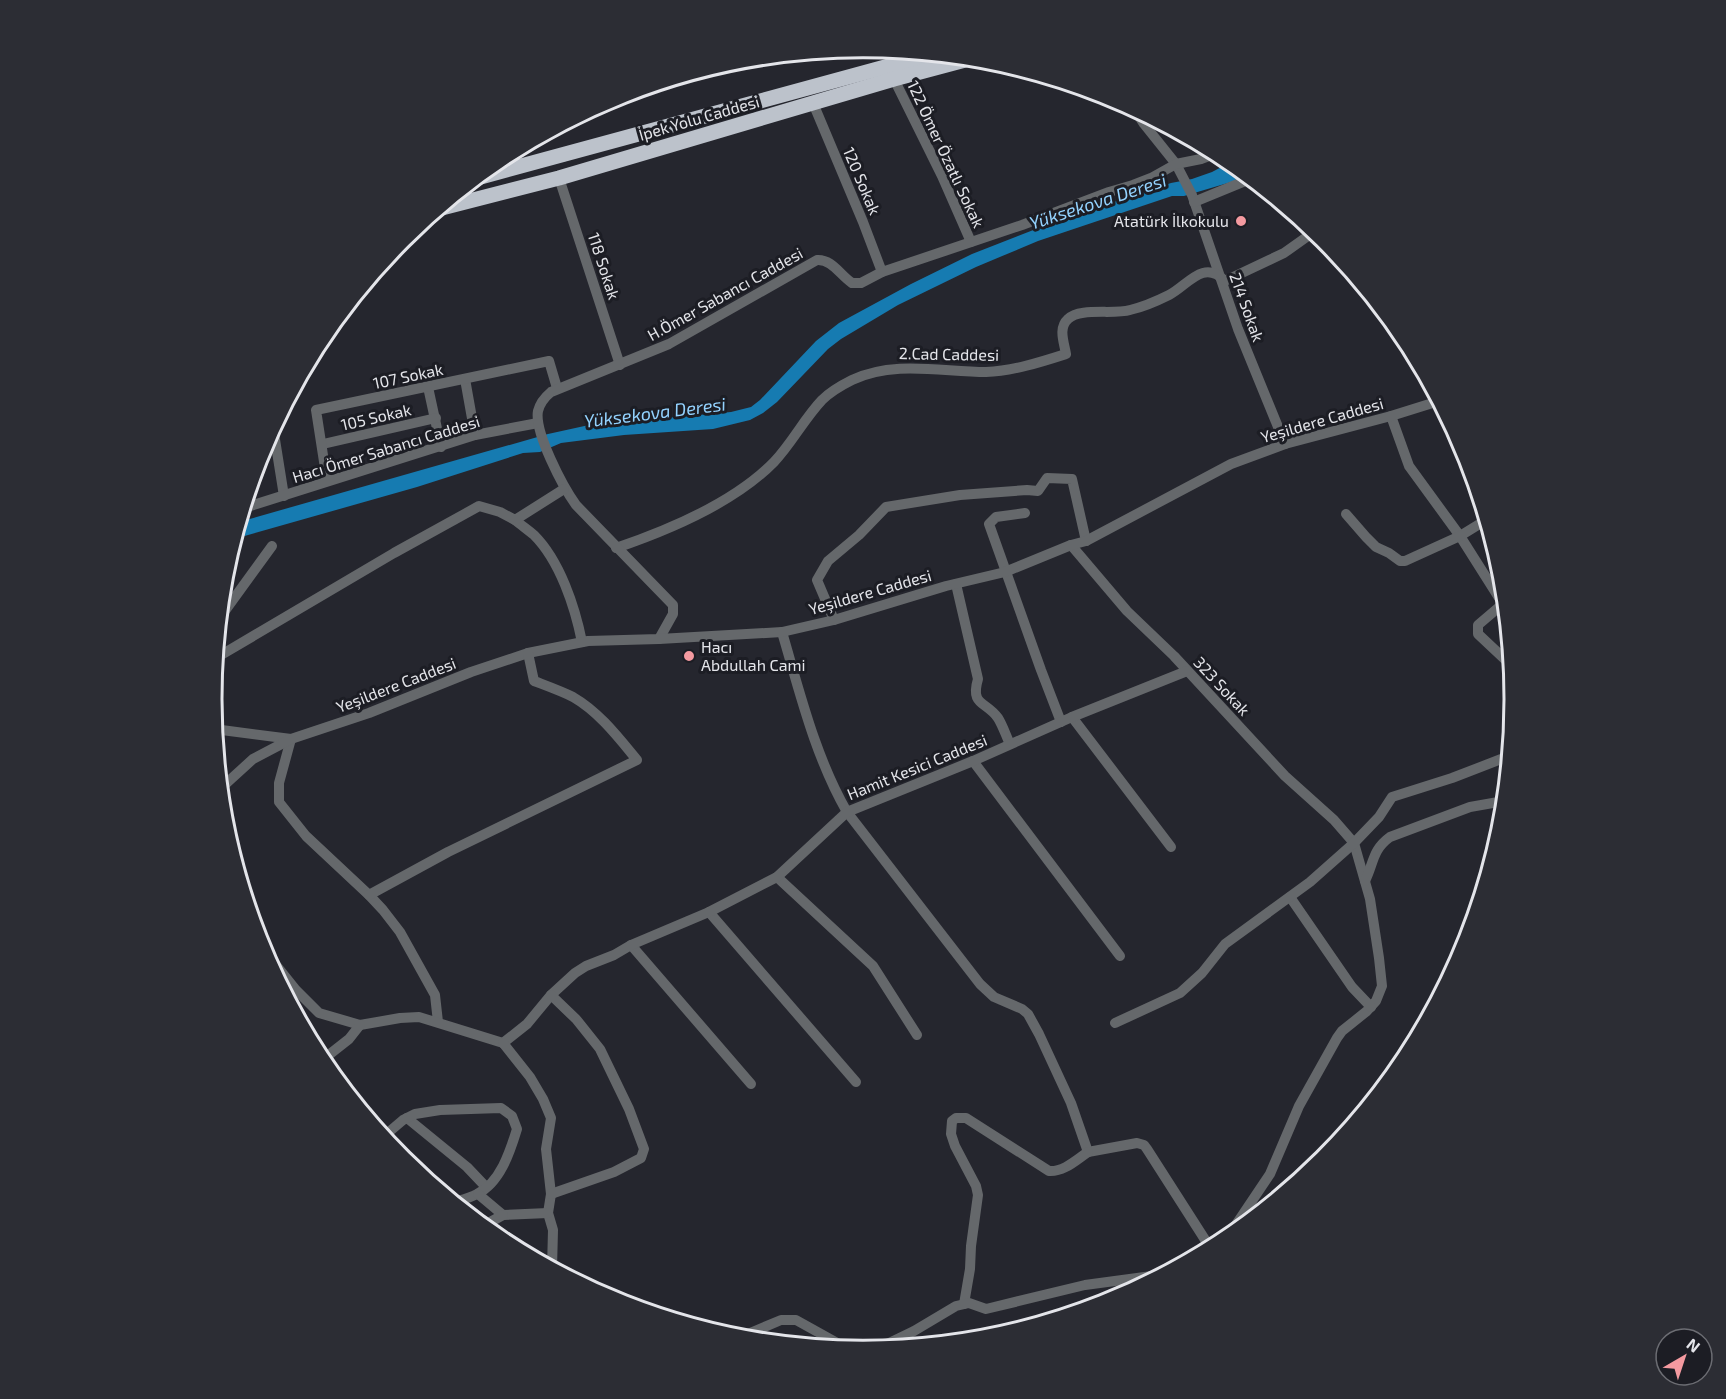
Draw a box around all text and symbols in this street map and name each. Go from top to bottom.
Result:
street label: 122 Ömer Özatlı Sokak [904,77,989,230]
street label: İpek Yolu Caddesi [636,91,761,144]
street label: 120 Sokak [840,144,885,218]
water label: Yüksekova Deresi [1026,168,1169,234]
place label: Atatürk İlkokulu [1114,211,1229,230]
marker: Atatürk İlkokulu [1234,214,1248,228]
street label: 118 Sokak [585,230,624,302]
street label: H.Ömer Sabancı Caddesi [644,243,806,344]
street label: 214 Sokak [1226,270,1269,344]
street label: 2.Cad Caddesi [899,343,999,364]
street label: 107 Sokak [371,359,445,392]
water label: Yüksekova Deresi [583,392,728,432]
street label: Yeşildere Caddesi [1258,393,1386,447]
street label: 105 Sokak [339,399,413,434]
street label: Hacı Ömer Sabancı Caddesi [290,411,482,486]
street label: Yeşildere Caddesi [806,565,934,619]
place label: Hacı Abdullah Cami [701,637,805,674]
marker: Hacı Abdullah Cami [682,649,696,663]
street label: 323 Sokak [1190,652,1254,719]
street label: Yeşildere Caddesi [333,653,459,717]
street label: Hamit Kesici Caddesi [844,730,990,803]
north arrow [1654,1327,1714,1387]
text: N [1683,1334,1704,1356]

